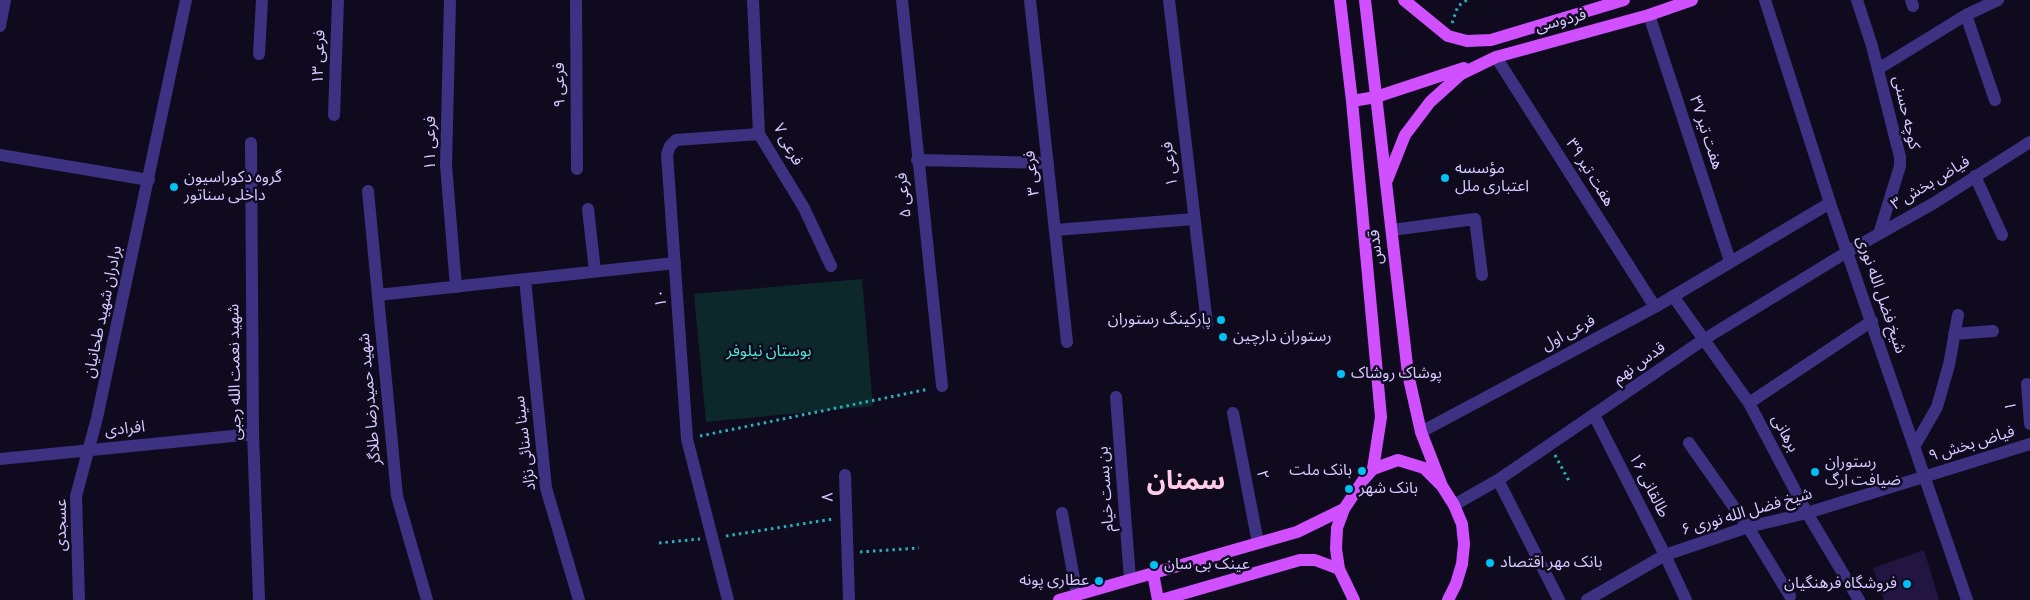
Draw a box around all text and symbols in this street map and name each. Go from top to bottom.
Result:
street label: فردوسی [1533,6,1589,38]
street label: فرعی ۱۳ [309,29,331,85]
street label: فرعی ۹ [550,62,570,108]
street label: کوچه حسنی [1887,74,1923,152]
street label: هفت تیر ۳۷ [1684,94,1726,172]
street label: فرعی ۱۱ [421,116,441,170]
street label: فرعی ۷ [768,121,806,169]
street label: هفت تیر ۳۹ [1561,136,1617,210]
street label: فرعی ۱ [1159,140,1183,188]
street label: فرعی ۳ [1021,149,1045,197]
street label: فیاض بخش ۳ [1888,153,1974,215]
place label: مؤسسه اعتباری ملل [1455,159,1529,197]
place label: گروه دکوراسیون داخلی سناتور [184,168,282,206]
street label: فرعی ۵ [893,171,917,219]
marker: مؤسسه اعتباری ملل [1439,172,1451,184]
marker: گروه دکوراسیون داخلی سناتور [168,181,180,193]
street label: قدس [1365,228,1389,266]
street label: شیخ فضل الله نوری [1851,234,1909,356]
street label: برادران شهید طحانیان [81,244,127,380]
street label: ۱۰ [652,288,672,308]
street label: شهید نعمت الله رجبی [225,304,247,440]
place label: پارکینگ رستوران [1108,310,1211,330]
street label: فرعی اول [1539,312,1599,356]
marker: پارکینگ رستوران [1215,314,1227,326]
place label: رستوران دارچین [1233,327,1332,347]
marker: رستوران دارچین [1217,331,1229,343]
street label: شهید حمیدرضا طلاگر [356,332,386,466]
street label: قدس نهم [1610,339,1670,389]
park label: بوستان نیلوفر [726,342,812,362]
place label: پوشاک روشاک [1351,364,1442,384]
marker: پوشاک روشاک [1335,368,1347,380]
street label: سینا سنائی نژاد [511,394,541,492]
street label: ۱ [2002,401,2022,411]
street label: برهانی [1766,412,1802,456]
street label: افرادی [104,418,146,442]
street label: فیاض بخش ۹ [1927,423,2017,467]
street label: بن بست خیام [1094,446,1120,532]
street label: طالقانی ۱۶ [1624,451,1672,521]
place label: رستوران ضیافت ارگ [1825,453,1901,491]
place label: بانک ملت [1289,461,1352,481]
marker: بانک ملت [1356,465,1368,477]
marker: رستوران ضیافت ارگ [1809,466,1821,478]
district label: سمنان [1147,467,1225,499]
street label: ۲ [1251,469,1271,481]
place label: بانک شهر [1359,479,1418,499]
marker: بانک شهر [1343,483,1355,495]
street label: شیخ فضل الله نوری ۶ [1679,485,1815,541]
street label: ۸ [819,492,839,502]
street label: عسجدی [52,499,72,551]
place label: بانک مهر اقتصاد [1500,553,1603,573]
place label: عینک بی سان [1164,555,1250,575]
marker: بانک مهر اقتصاد [1484,557,1496,569]
marker: عینک بی سان [1148,559,1160,571]
place label: عطاری پونه [1019,571,1089,591]
place label: فروشگاه فرهنگیان [1784,574,1897,594]
marker: عطاری پونه [1093,575,1105,587]
marker: فروشگاه فرهنگیان [1901,578,1913,590]

